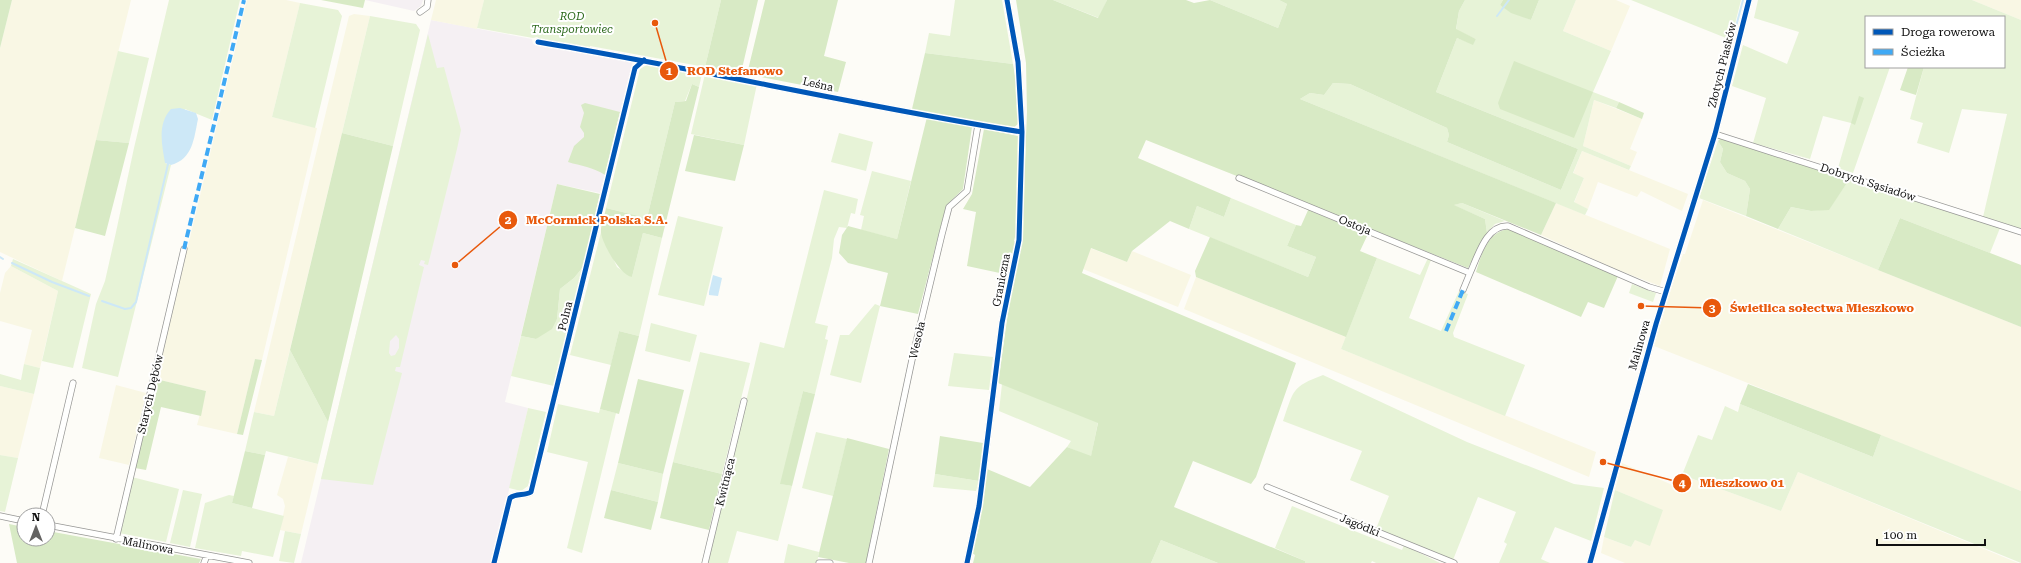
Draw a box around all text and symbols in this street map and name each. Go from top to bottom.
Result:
park label: ROD Transportowiec [531,10,613,36]
legend [1865,16,2005,68]
street label: Złotych Piasków [1706,20,1740,109]
text: Droga rowerowa [1901,25,1995,39]
text: Ścieżka [1901,45,1946,59]
callout: ROD Stefanowo [659,59,791,83]
text: 1 [666,64,673,78]
text: ROD Stefanowo [687,64,783,78]
street label: Leśna [801,75,835,94]
street label: Dobrych Sąsiadów [1818,161,1918,204]
callout: McCormick Polska S.A. [498,208,676,232]
text: 2 [505,213,512,227]
text: McCormick Polska S.A. [526,213,668,227]
street label: Ostoja [1337,213,1373,238]
street label: Graniczna [990,252,1013,308]
callout: Świetlica sołectwa Mieszkowo [1702,296,1922,320]
street label: Polna [556,300,575,332]
text: 3 [1709,301,1716,315]
text: Świetlica sołectwa Mieszkowo [1730,301,1914,315]
street label: Malinowa [1626,318,1653,372]
street label: Wesoła [907,320,928,360]
street label: Starych Dębów [135,352,166,435]
street label: Kwitnąca [713,457,738,508]
callout: Mieszkowo 01 [1672,471,1793,495]
text: 4 [1679,476,1686,490]
text: Mieszkowo 01 [1700,476,1785,490]
north arrow [16,507,56,547]
text: N [32,511,41,524]
street label: Jagódki [1338,512,1382,540]
scale bar [1877,521,1985,547]
text: 100 m [1883,528,1917,542]
street label: Malinowa [121,534,175,557]

